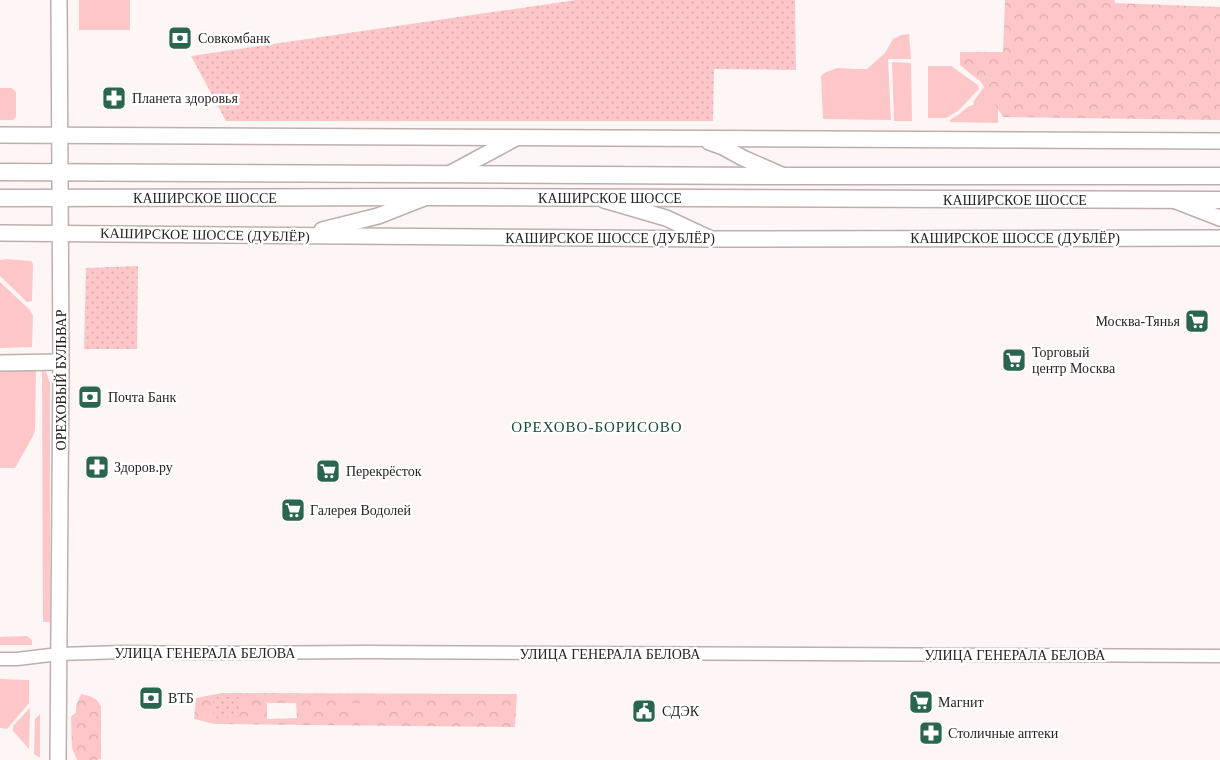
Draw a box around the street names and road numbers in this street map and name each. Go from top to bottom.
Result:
street label: КАШИРСКОЕ ШОССЕ [133,191,277,206]
street label: КАШИРСКОЕ ШОССЕ [538,191,682,206]
street label: КАШИРСКОЕ ШОССЕ [943,193,1087,208]
street label: КАШИРСКОЕ ШОССЕ (ДУБЛЁР) [100,225,310,245]
street label: КАШИРСКОЕ ШОССЕ (ДУБЛЁР) [505,230,715,247]
street label: КАШИРСКОЕ ШОССЕ (ДУБЛЁР) [910,230,1120,247]
street label: ОРЕХОВЫЙ БУЛЬВАР [53,309,69,450]
street label: УЛИЦА ГЕНЕРАЛА БЕЛОВА [115,646,296,661]
street label: УЛИЦА ГЕНЕРАЛА БЕЛОВА [520,647,701,662]
street label: УЛИЦА ГЕНЕРАЛА БЕЛОВА [925,648,1106,663]

